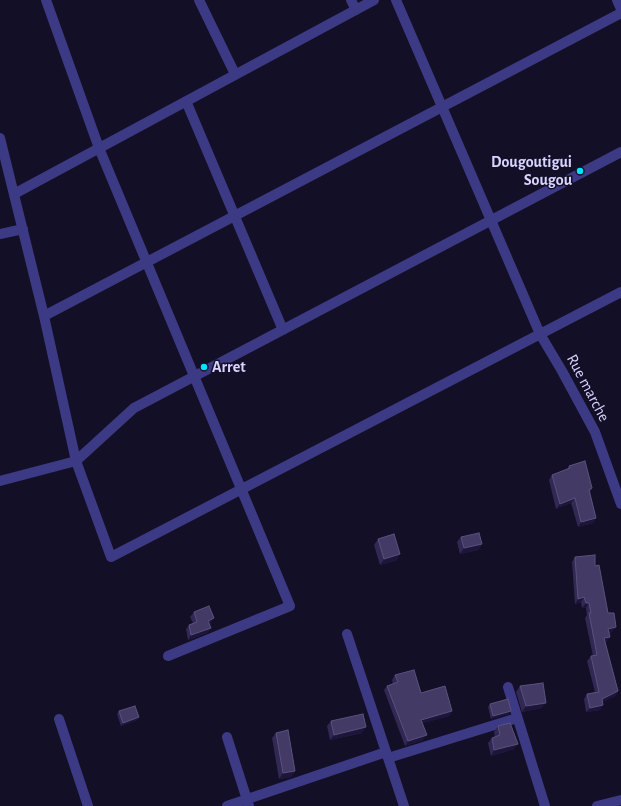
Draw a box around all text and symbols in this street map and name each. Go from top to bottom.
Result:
place label: Dougoutigui Sougou [491,152,572,190]
marker: Dougoutigui Sougou [575,166,585,176]
street label: Rue marche [562,351,614,425]
place label: Arret [212,357,246,377]
marker: Arret [199,362,209,372]

